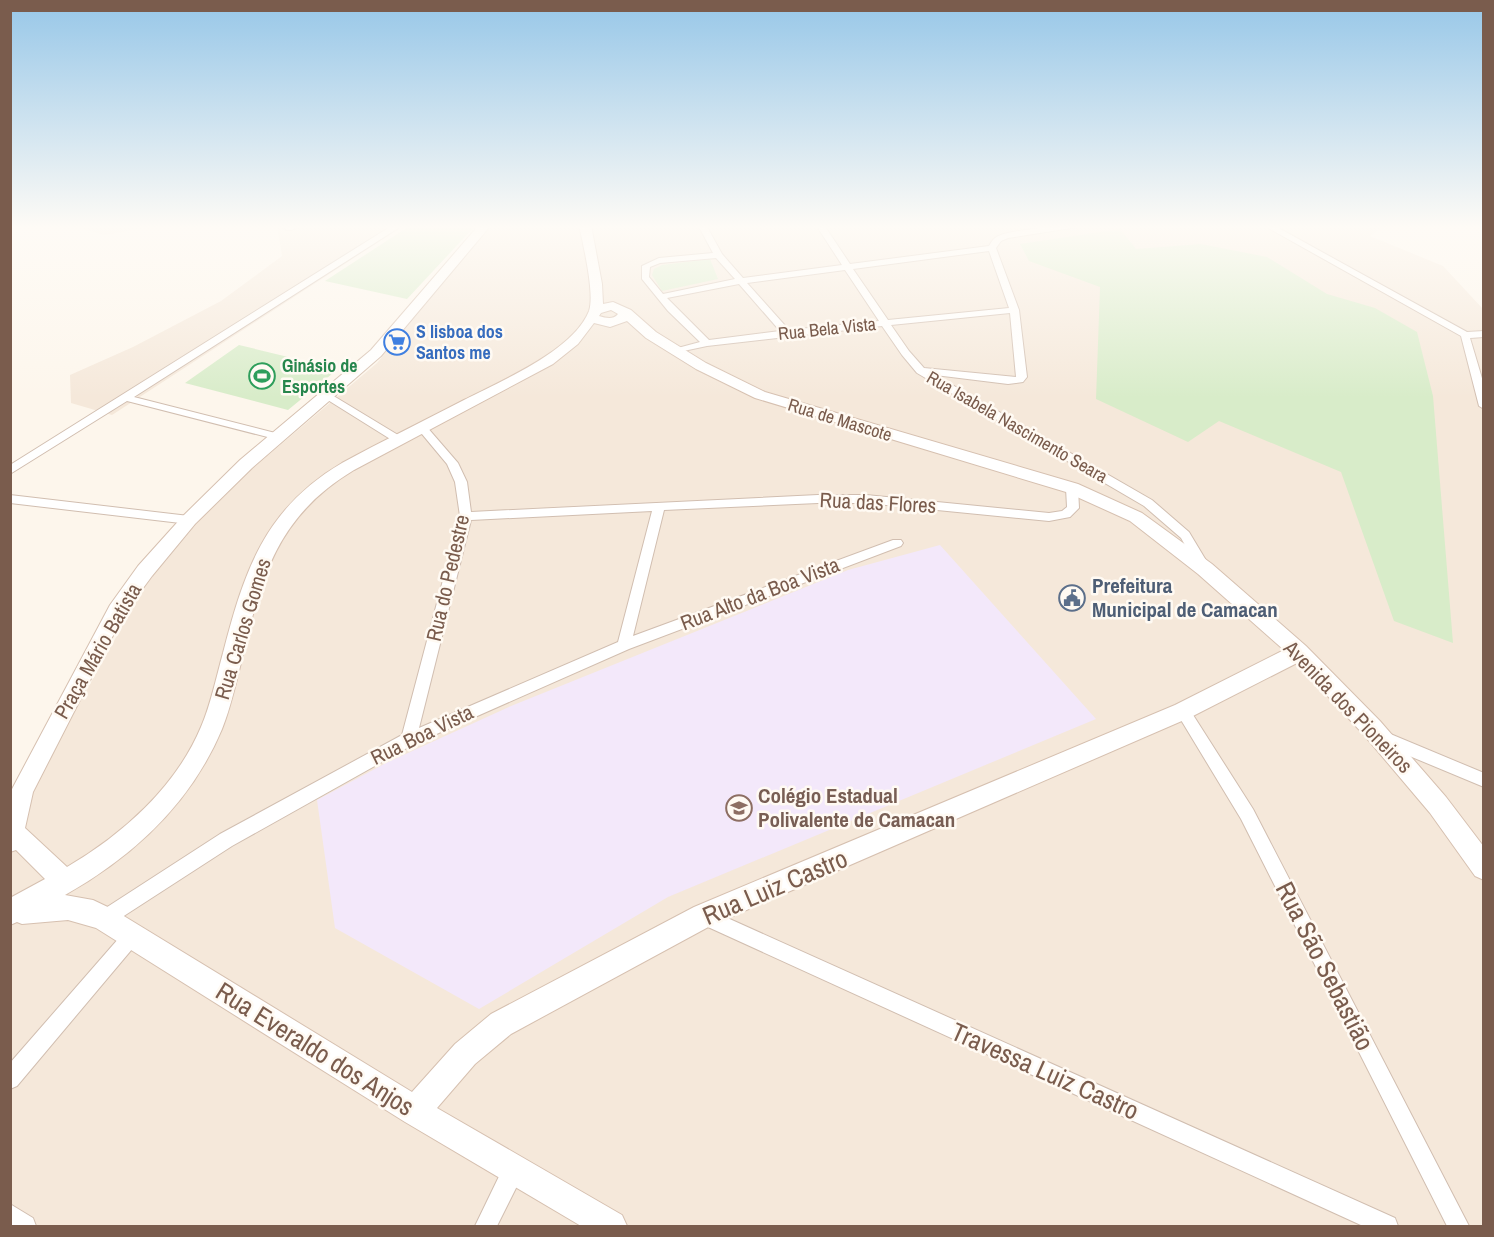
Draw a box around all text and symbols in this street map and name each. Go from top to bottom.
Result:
street label: Rua Bela Vista [777,311,877,346]
place label: S lisboa dos Santos me [416,319,503,365]
supermarket icon: S lisboa dos Santos me [382,327,412,357]
place label: Ginásio de Esportes [282,353,357,399]
sports icon: Ginásio de Esportes [247,361,277,391]
street label: Rua Isabela Nascimento Seara [922,364,1112,489]
street label: Rua de Mascote [785,392,895,447]
street label: Rua das Flores [819,485,937,520]
street label: Rua do Pedestre [419,512,476,644]
street label: Rua Alto da Boa Vista [676,550,844,637]
street label: Rua Carlos Gomes [207,555,278,703]
place label: Prefeitura Municipal de Camacan [1092,571,1278,624]
street label: Praça Mário Batista [47,577,148,724]
public building icon: Prefeitura Municipal de Camacan [1057,583,1087,613]
street label: Avenida dos Pioneiros [1277,633,1419,779]
street label: Rua Boa Vista [366,697,478,772]
place label: Colégio Estadual Polivalente de Camacan [758,781,955,834]
school or university icon: Colégio Estadual Polivalente de Camacan [724,793,754,823]
street label: Rua Luiz Castro [697,840,853,933]
street label: Rua São Sebastião [1268,875,1383,1056]
street label: Rua Everaldo dos Anjos [209,973,421,1124]
street label: Travessa Luiz Castro [946,1014,1145,1128]

